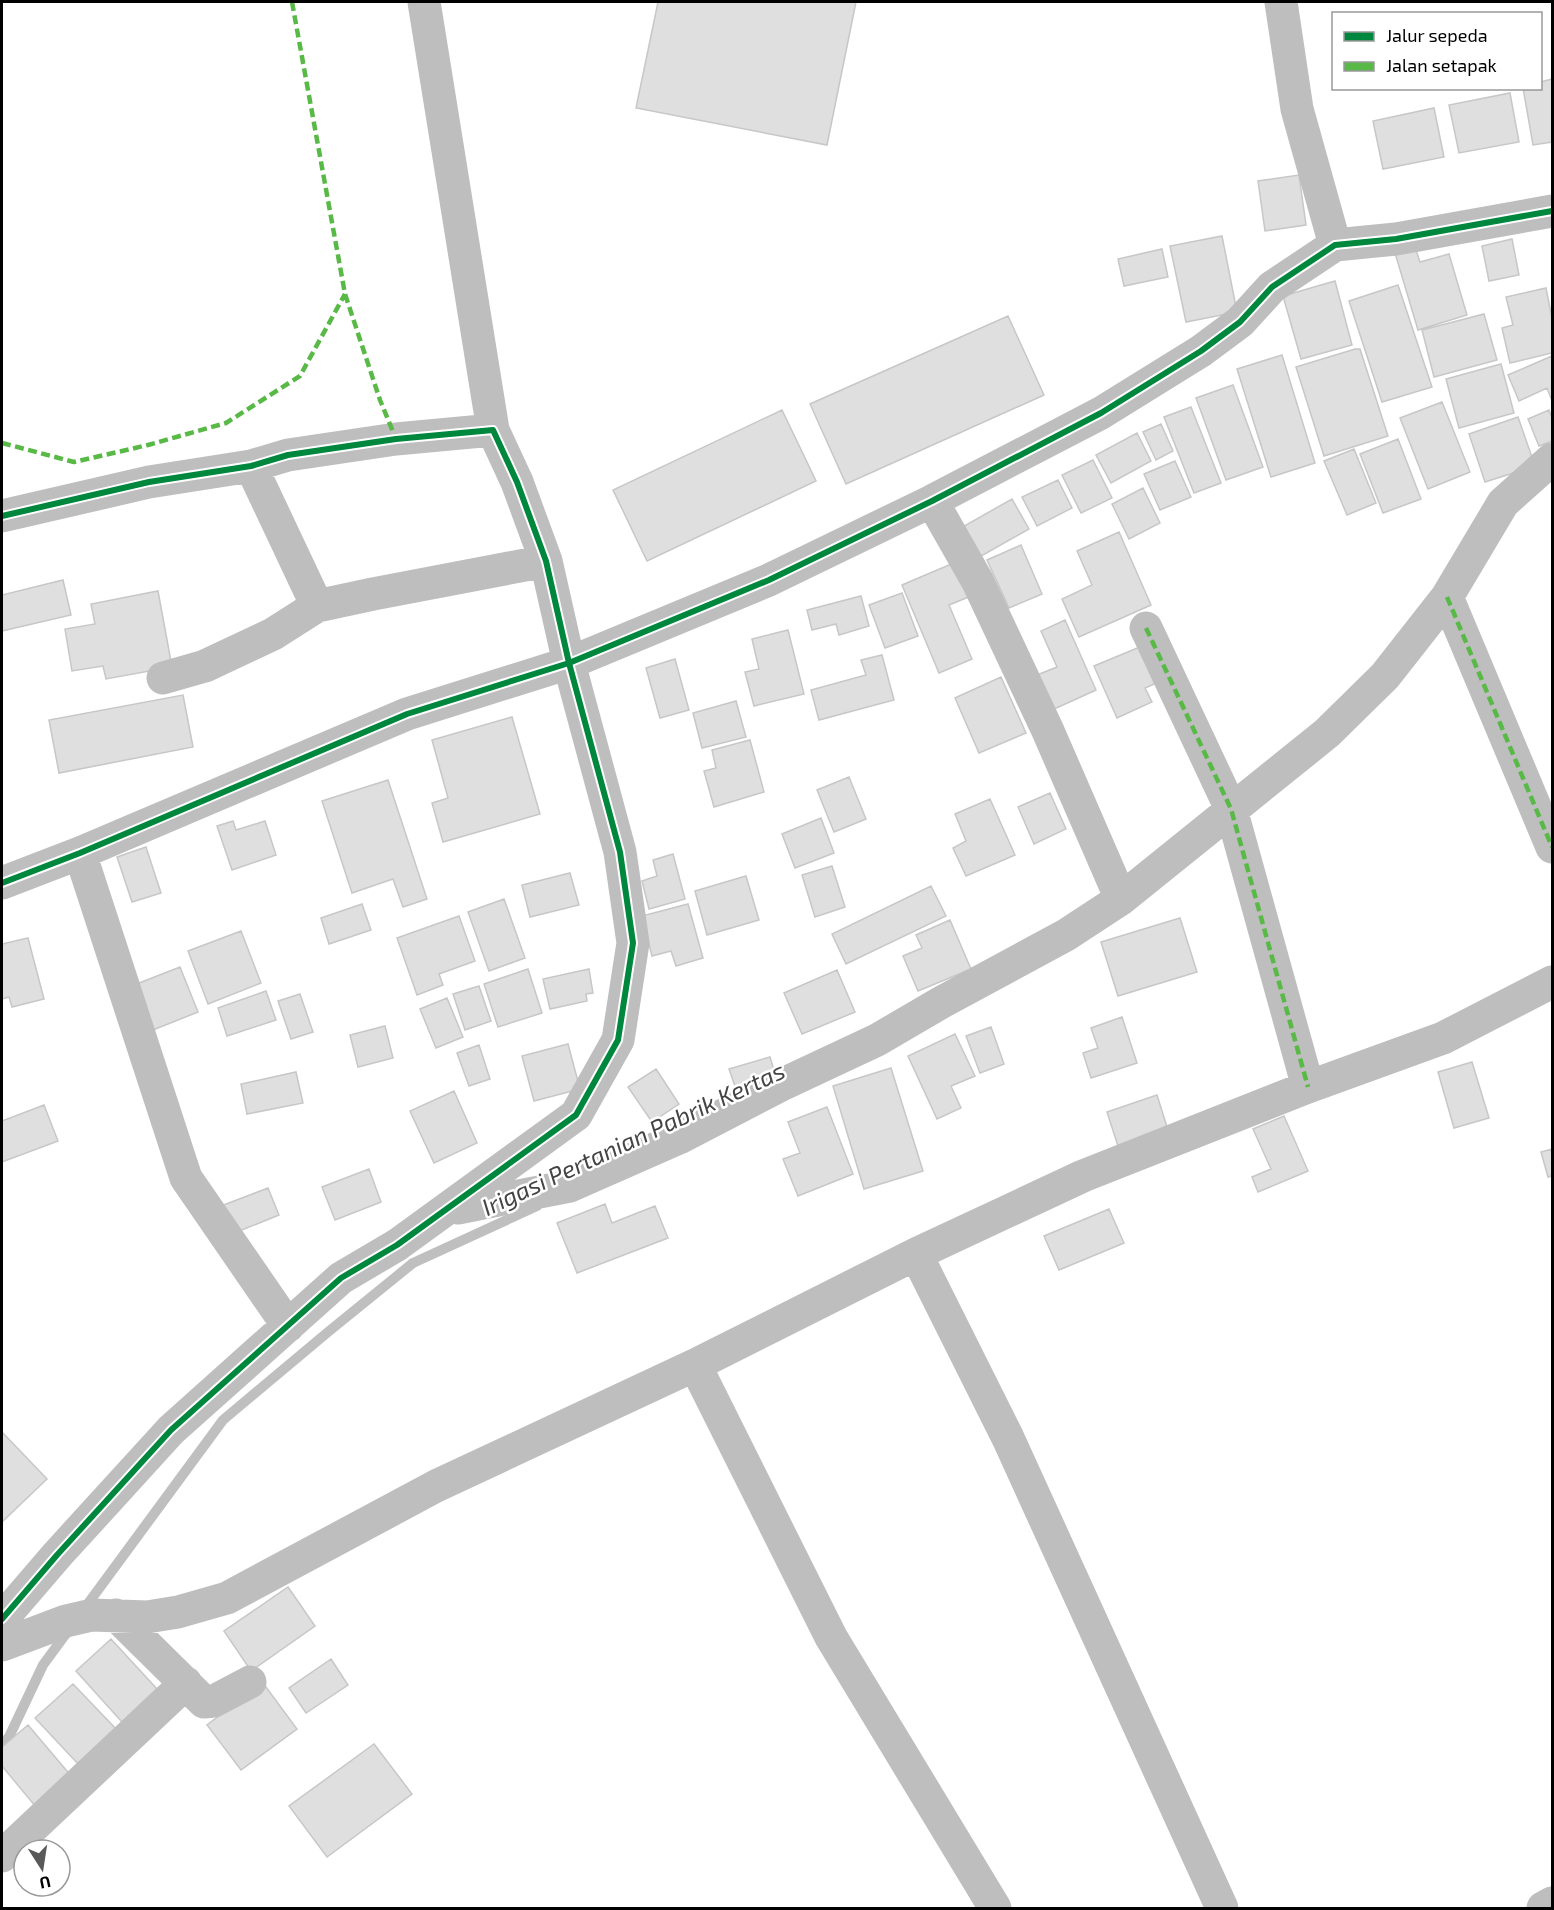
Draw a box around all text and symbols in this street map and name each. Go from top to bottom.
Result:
legend [1332,12,1542,90]
text: Jalur sepeda [1386,24,1488,46]
text: Jalan setapak [1386,54,1497,76]
water label: Irigasi Pertanian Pabrik Kertas [477,1055,789,1221]
north arrow [12,1838,72,1898]
text: U [38,1873,53,1894]

